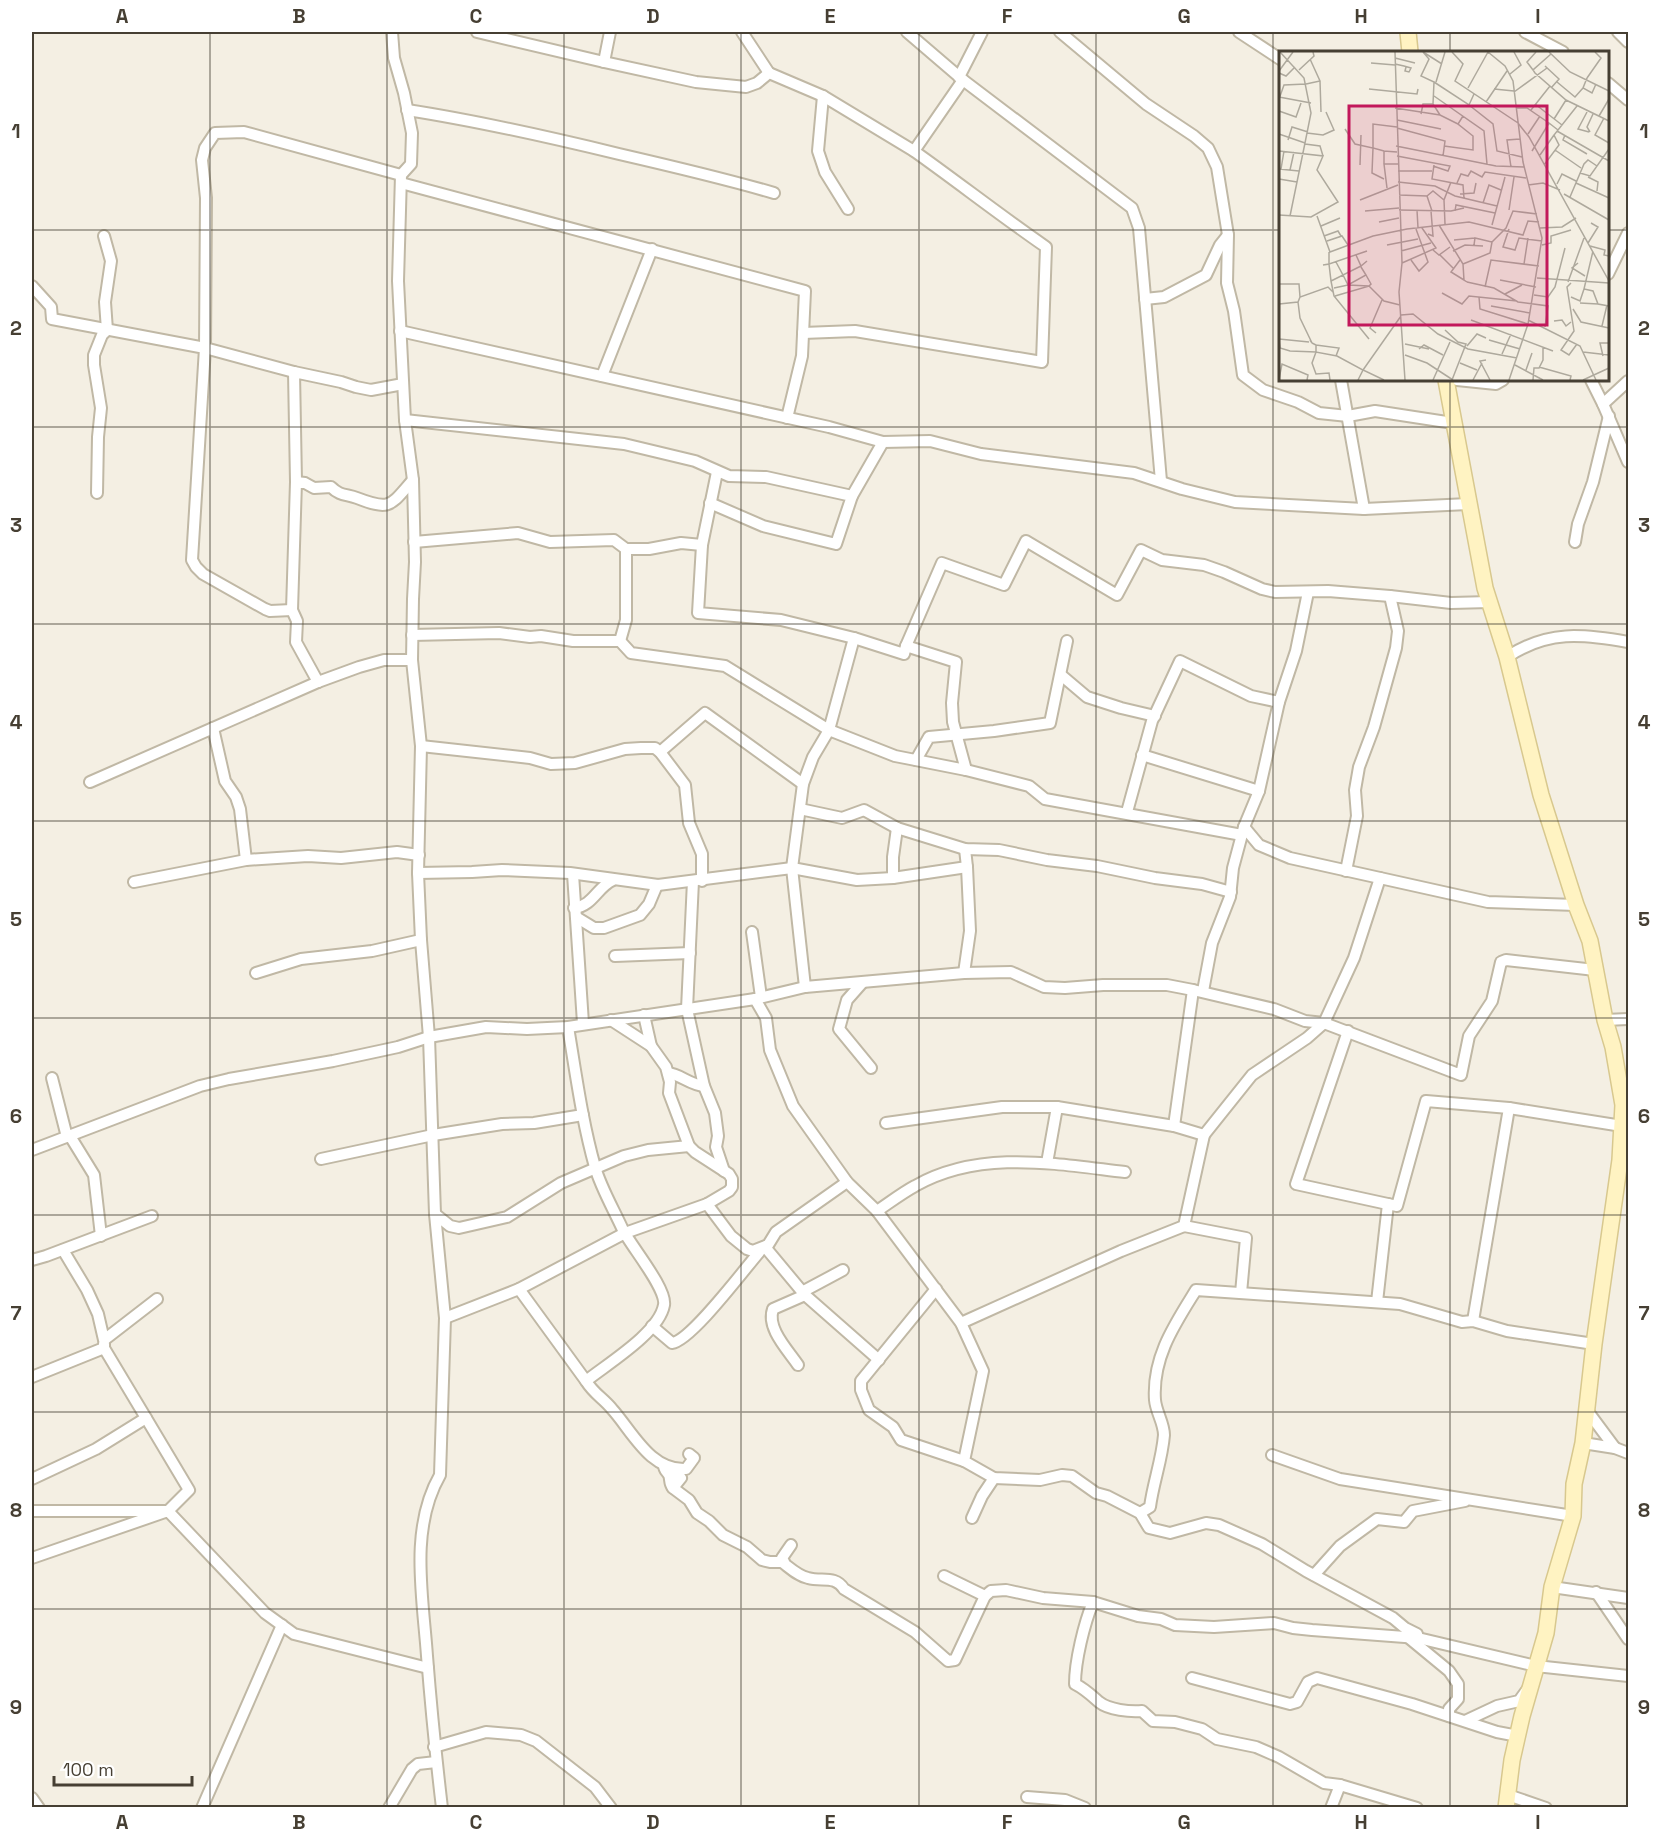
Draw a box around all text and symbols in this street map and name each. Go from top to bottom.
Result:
text: A [116,3,129,29]
text: B [292,3,306,29]
text: C [470,3,483,29]
text: D [646,3,660,29]
text: E [824,3,836,29]
text: F [1002,3,1013,29]
text: G [1177,3,1191,29]
text: H [1354,3,1368,29]
text: I [1535,3,1541,29]
inset map [1279,51,1609,381]
text: 1 [11,118,21,144]
text: 1 [1639,118,1649,144]
text: 2 [10,315,22,341]
text: 2 [1638,315,1650,341]
text: 3 [10,512,22,538]
text: 3 [1638,512,1650,538]
text: 4 [10,709,23,735]
text: 4 [1638,709,1651,735]
text: 5 [10,906,22,932]
text: 5 [1638,906,1650,932]
text: 6 [10,1103,22,1129]
text: 6 [1638,1103,1650,1129]
text: 7 [10,1300,22,1326]
text: 7 [1638,1300,1650,1326]
text: 8 [10,1497,22,1523]
text: 8 [1638,1497,1650,1523]
text: 9 [10,1694,22,1720]
text: 9 [1638,1694,1650,1720]
scale bar [54,1749,192,1787]
text: 100 m [63,1758,114,1781]
text: A [116,1809,129,1835]
text: B [292,1809,306,1835]
text: C [470,1809,483,1835]
text: D [646,1809,660,1835]
text: E [824,1809,836,1835]
text: F [1002,1809,1013,1835]
text: G [1177,1809,1191,1835]
text: H [1354,1809,1368,1835]
text: I [1535,1809,1541,1835]

